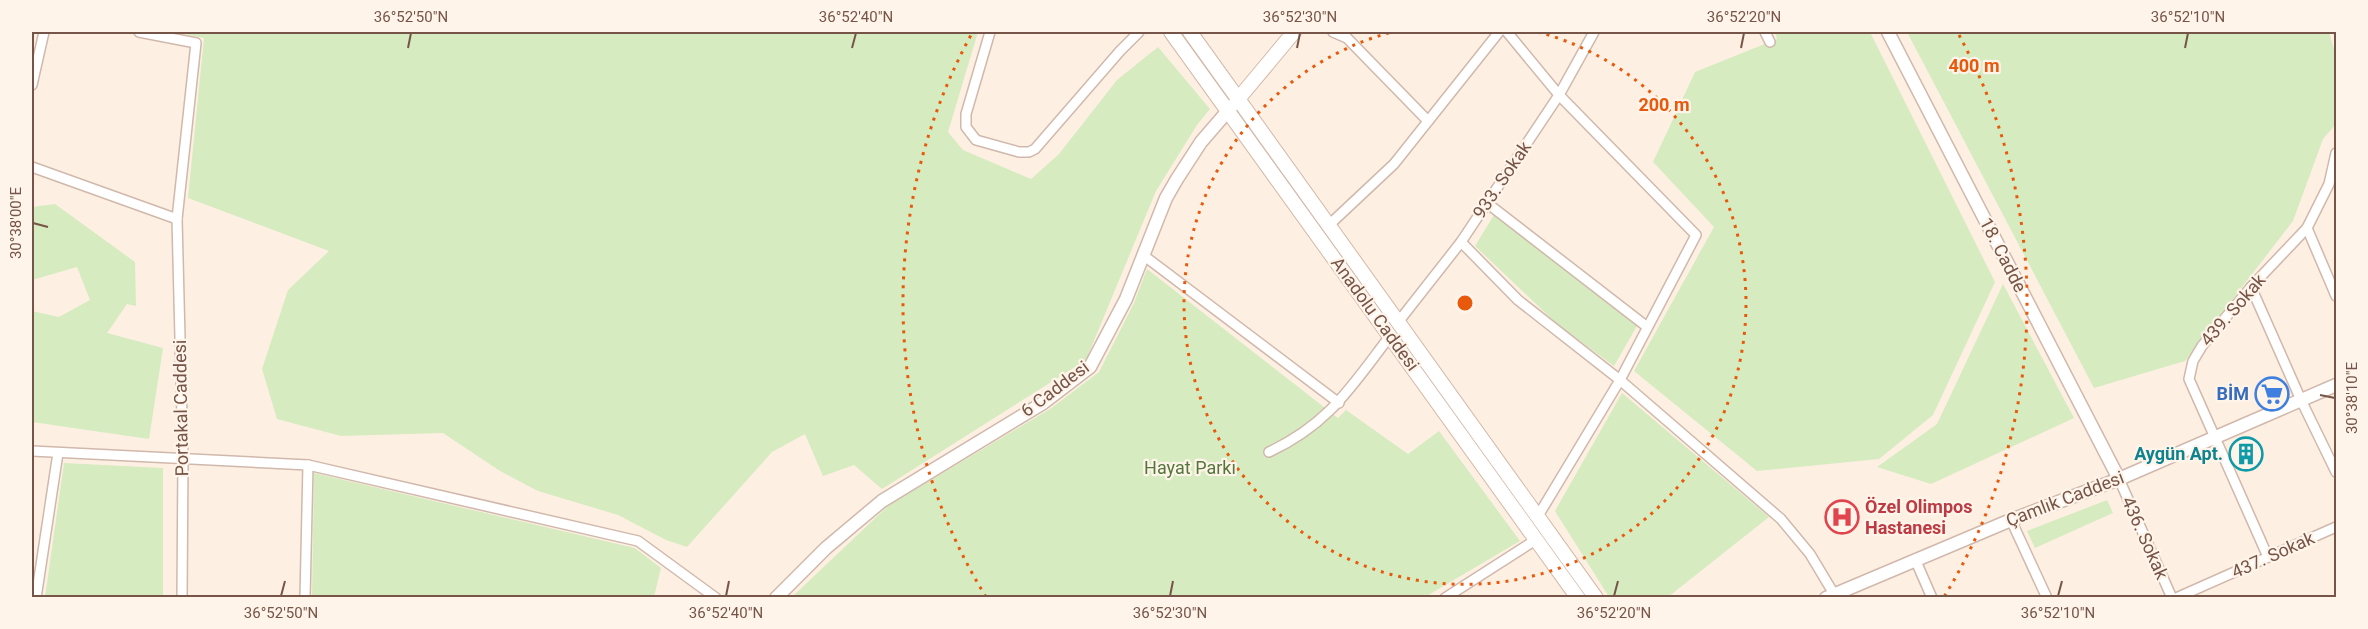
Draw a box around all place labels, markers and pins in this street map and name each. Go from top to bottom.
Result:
centre of rings [1455,293,1475,313]
supermarket icon: BİM [2254,376,2290,412]
place label: BİM [2216,383,2249,404]
building icon: Aygün Apt. [2228,436,2264,472]
place label: Aygün Apt. [2134,443,2223,464]
place label: Özel Olimpos Hastanesi [1865,496,1972,538]
hospital icon: Özel Olimpos Hastanesi [1824,499,1860,535]

